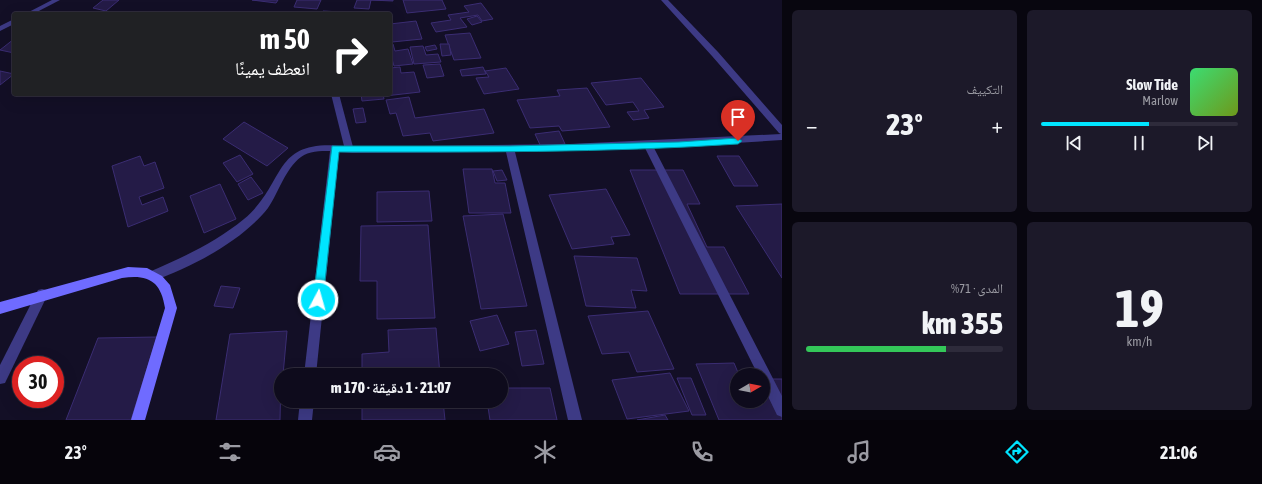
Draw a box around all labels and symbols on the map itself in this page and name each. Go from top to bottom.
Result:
pin [721,100,755,141]
position arrow [297,279,339,321]
speed limit sign: 30 [12,356,64,408]
north arrow [730,368,770,408]

